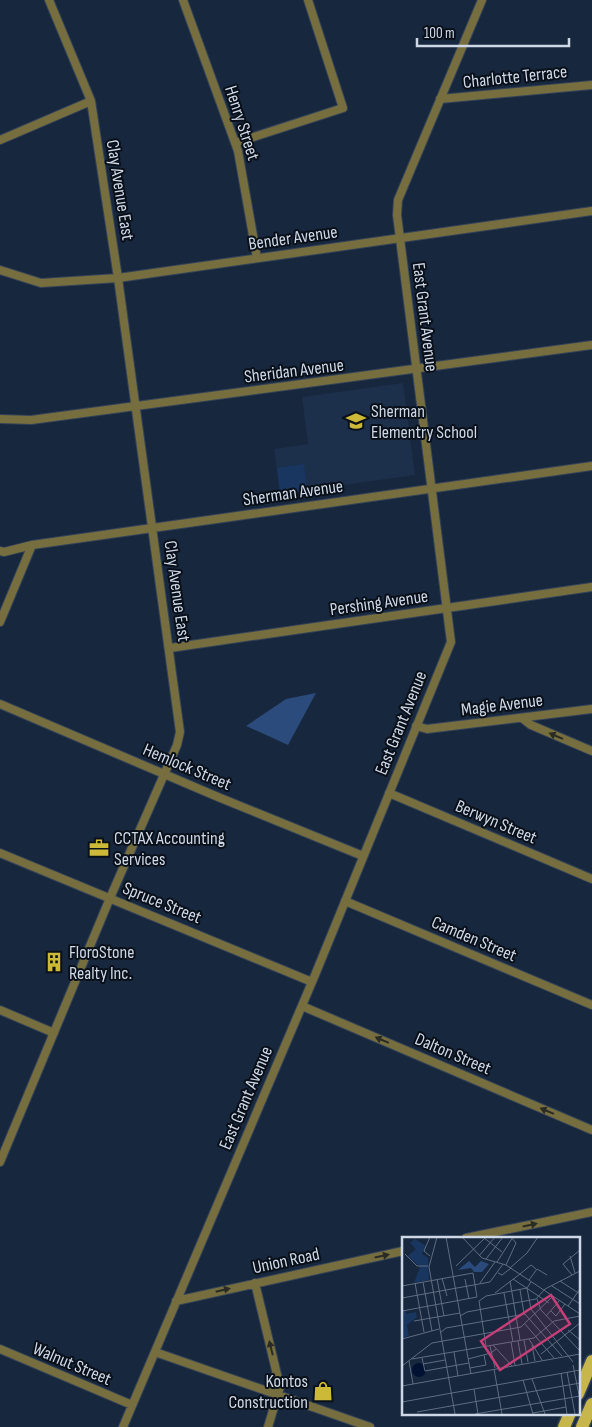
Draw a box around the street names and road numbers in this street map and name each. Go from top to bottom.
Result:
street label: Charlotte Terrace [462,61,568,93]
street label: Henry Street [220,83,264,163]
street label: Clay Avenue East [102,138,138,242]
street label: Bender Avenue [247,221,339,255]
street label: East Grant Avenue [408,261,442,373]
street label: Sheridan Avenue [243,354,345,388]
street label: Sherman Avenue [242,476,344,510]
street label: Clay Avenue East [160,539,195,643]
street label: Pershing Avenue [329,586,429,620]
street label: East Grant Avenue [371,668,431,778]
street label: Magie Avenue [460,690,544,720]
street label: Hemlock Street [140,739,235,795]
street label: Berwyn Street [452,795,540,849]
street label: Spruce Street [120,878,205,928]
street label: Camden Street [428,912,520,966]
street label: Dalton Street [412,1029,495,1080]
street label: East Grant Avenue [215,1043,277,1153]
street label: Union Road [251,1244,321,1278]
street label: Walnut Street [30,1338,115,1390]

